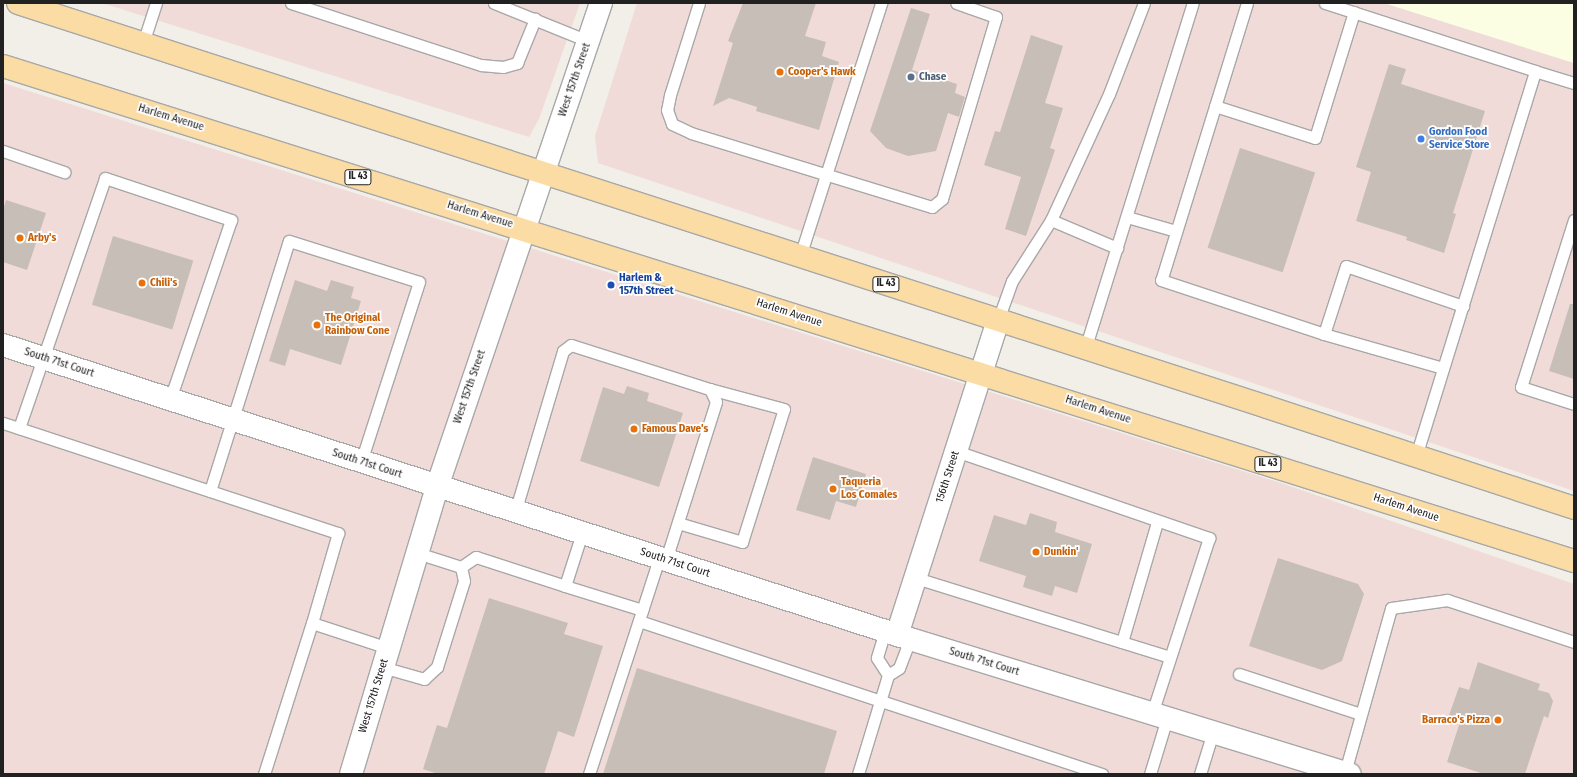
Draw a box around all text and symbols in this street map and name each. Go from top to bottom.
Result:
street label: West 157th Street [556,41,594,119]
place label: Cooper's Hawk [788,65,856,79]
marker: Cooper's Hawk [775,67,785,77]
place label: Chase [919,70,946,84]
marker: Chase [906,72,916,82]
street label: Harlem Avenue [136,102,206,134]
place label: Gordon Food Service Store [1429,126,1489,152]
marker: Gordon Food Service Store [1416,134,1426,144]
road number: IL 43 [344,169,372,185]
street label: Harlem Avenue [445,199,515,231]
place label: Arby's [28,231,56,245]
marker: Arby's [15,233,25,243]
place label: Harlem & 157th Street [619,272,674,298]
place label: Chili's [150,276,177,290]
road number: IL 43 [872,276,900,292]
marker: Chili's [137,278,147,288]
marker: Harlem & 157th Street [606,280,616,290]
street label: Harlem Avenue [754,296,824,330]
place label: The Original Rainbow Cone [325,312,390,338]
marker: The Original Rainbow Cone [312,320,322,330]
street label: South 71st Court [22,345,96,381]
street label: West 157th Street [451,348,489,426]
street label: Harlem Avenue [1063,393,1133,427]
place label: Famous Dave's [642,422,708,436]
marker: Famous Dave's [629,424,639,434]
street label: South 71st Court [330,446,404,482]
street label: 156th Street [933,449,963,505]
road number: IL 43 [1254,456,1282,472]
place label: Taqueria Los Comales [841,476,897,502]
marker: Taqueria Los Comales [828,484,838,494]
street label: Harlem Avenue [1371,491,1441,525]
street label: South 71st Court [638,545,712,581]
place label: Dunkin' [1044,545,1079,559]
marker: Dunkin' [1031,547,1041,557]
street label: South 71st Court [947,645,1021,679]
street label: West 157th Street [356,657,392,735]
place label: Barraco's Pizza [1422,713,1490,727]
marker: Barraco's Pizza [1493,715,1503,725]

